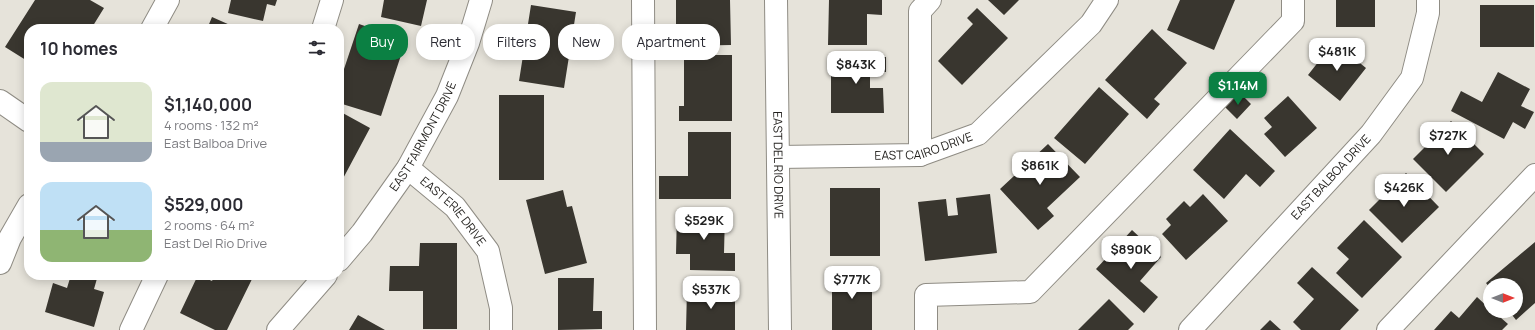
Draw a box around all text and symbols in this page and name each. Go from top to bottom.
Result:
chip: Buy [356,24,408,60]
chip: Rent [416,24,475,60]
chip: Filters [483,24,550,60]
chip: New [558,24,614,60]
chip: Apartment [622,24,720,60]
text: 10 homes [40,37,118,60]
icon: filters [306,37,328,59]
pin: $481K [1309,38,1365,72]
text: $481K [1318,42,1356,60]
pin: $843K [828,51,884,85]
text: $843K [836,55,876,73]
pin: $1.14M [1205,72,1271,106]
text: $1.14M [1218,76,1258,94]
street label: EAST FAIRMONT DRIVE [385,79,460,195]
text: $1,140,000 [164,93,252,116]
icon: home [72,98,120,146]
street label: EAST DEL RIO DRIVE [769,111,788,219]
text: 4 rooms · 132 m² [164,116,259,134]
pin: $727K [1420,122,1476,156]
text: $727K [1429,126,1467,144]
street label: EAST CAIRO DRIVE [874,128,975,164]
street label: EAST BALBOA DRIVE [1287,130,1375,223]
text: East Balboa Drive [164,134,267,152]
pin: $861K [1012,152,1068,186]
text: $861K [1021,156,1059,174]
street label: EAST ERIE DRIVE [417,173,490,249]
pin: $426K [1376,174,1432,208]
text: $426K [1384,178,1424,196]
text: $529,000 [164,193,244,216]
icon: home [72,198,120,246]
pin: $529K [676,207,732,241]
text: $529K [684,211,724,229]
text: 2 rooms · 64 m² [164,216,255,234]
text: East Del Rio Drive [164,234,267,252]
pin: $890K [1103,236,1159,270]
text: $890K [1110,240,1152,258]
pin: $777K [824,266,880,300]
text: $777K [833,270,871,288]
pin: $537K [683,276,739,310]
north arrow [1483,278,1523,318]
map controls [1483,278,1523,318]
text: $537K [692,280,730,298]

